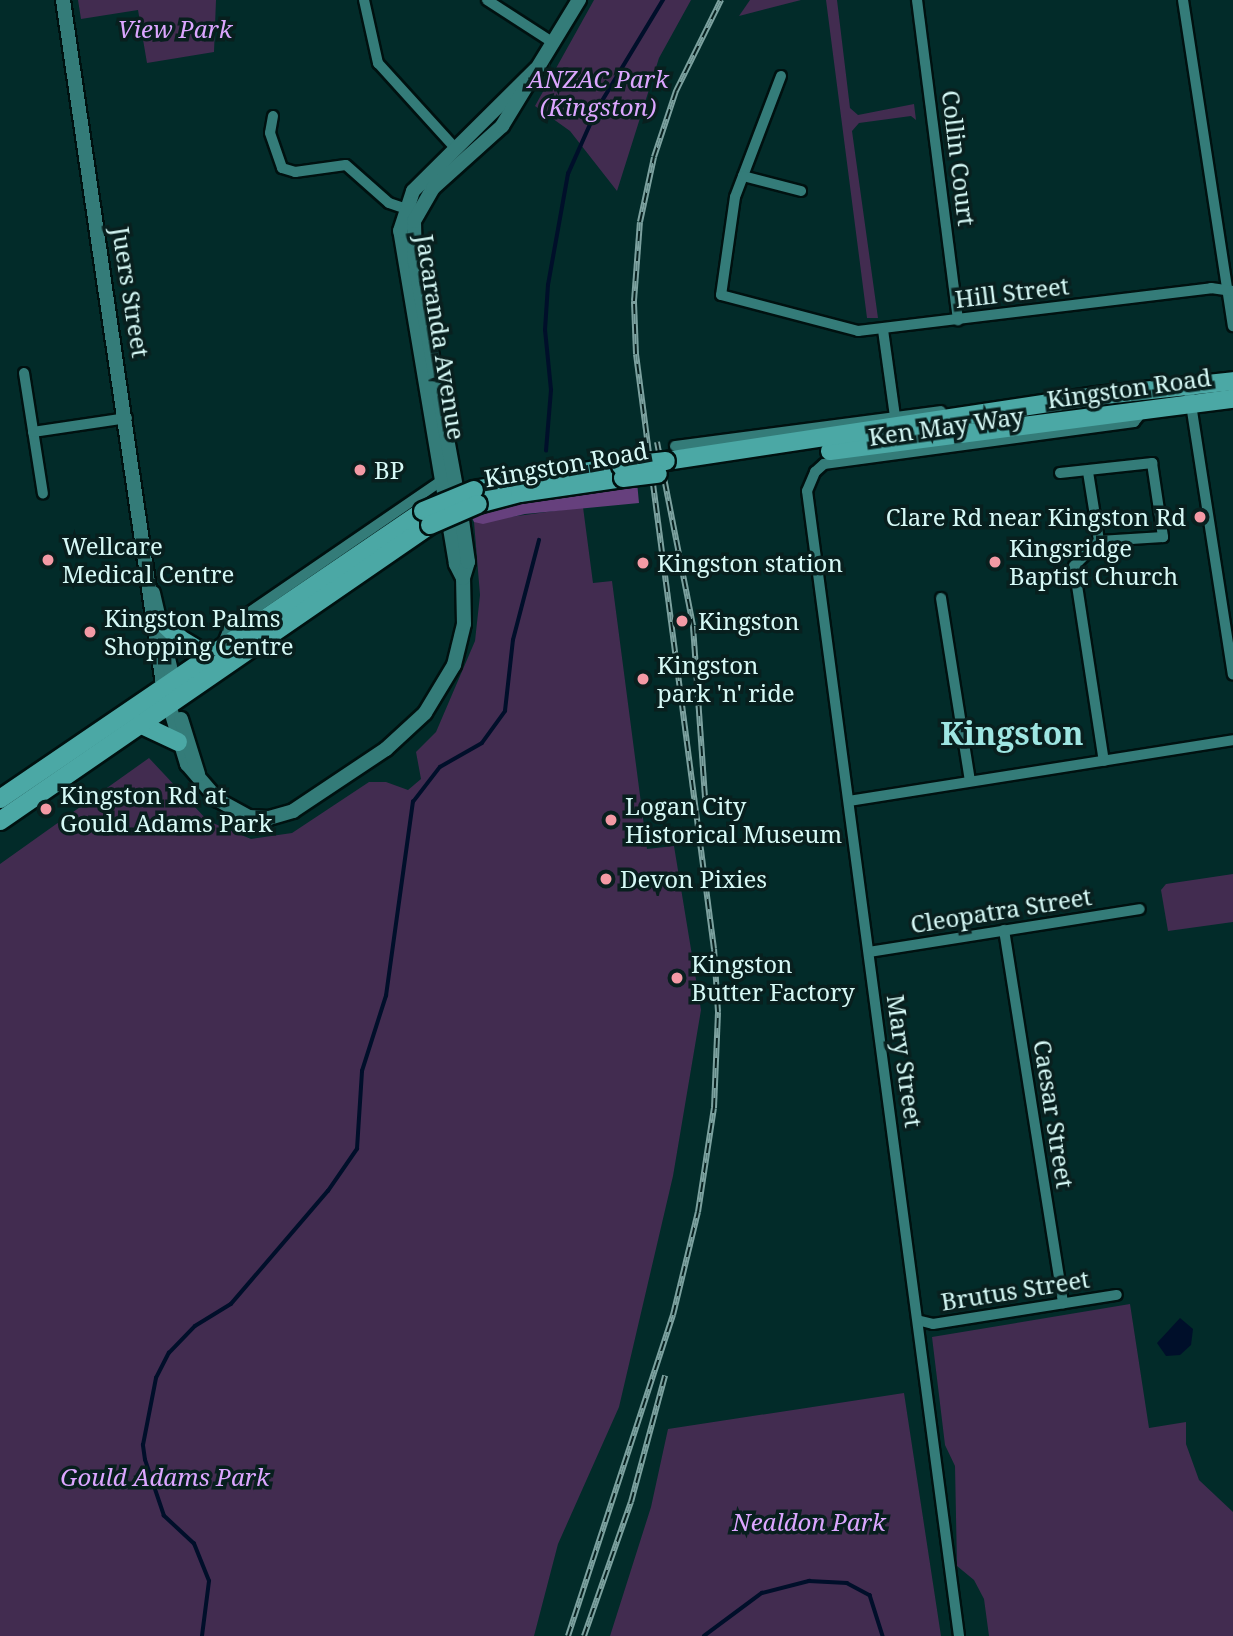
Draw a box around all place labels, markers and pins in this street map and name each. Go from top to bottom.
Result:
place label: BP [374,456,404,484]
marker: BP [352,462,368,478]
place label: Clare Rd near Kingston Rd [886,503,1186,531]
marker: Clare Rd near Kingston Rd [1192,509,1208,525]
place label: Wellcare Medical Centre [62,532,234,588]
place label: Kingsridge Baptist Church [1009,534,1178,590]
place label: Kingston station [657,549,843,577]
marker: Wellcare Medical Centre [40,552,56,568]
marker: Kingsridge Baptist Church [987,554,1003,570]
marker: Kingston station [635,555,651,571]
place label: Kingston Palms Shopping Centre [104,604,294,660]
place label: Kingston [698,607,799,635]
marker: Kingston [672,611,692,631]
marker: Kingston Palms Shopping Centre [82,624,98,640]
place label: Kingston park 'n' ride [657,651,795,707]
marker: Kingston park 'n' ride [635,671,651,687]
place label: Kingston Rd at Gould Adams Park [60,781,272,837]
place label: Logan City Historical Museum [625,792,842,848]
marker: Kingston Rd at Gould Adams Park [38,801,54,817]
marker: Logan City Historical Museum [603,812,619,828]
place label: Devon Pixies [620,865,767,893]
marker: Devon Pixies [598,871,614,887]
place label: Kingston Butter Factory [691,950,855,1006]
marker: Kingston Butter Factory [669,970,685,986]

